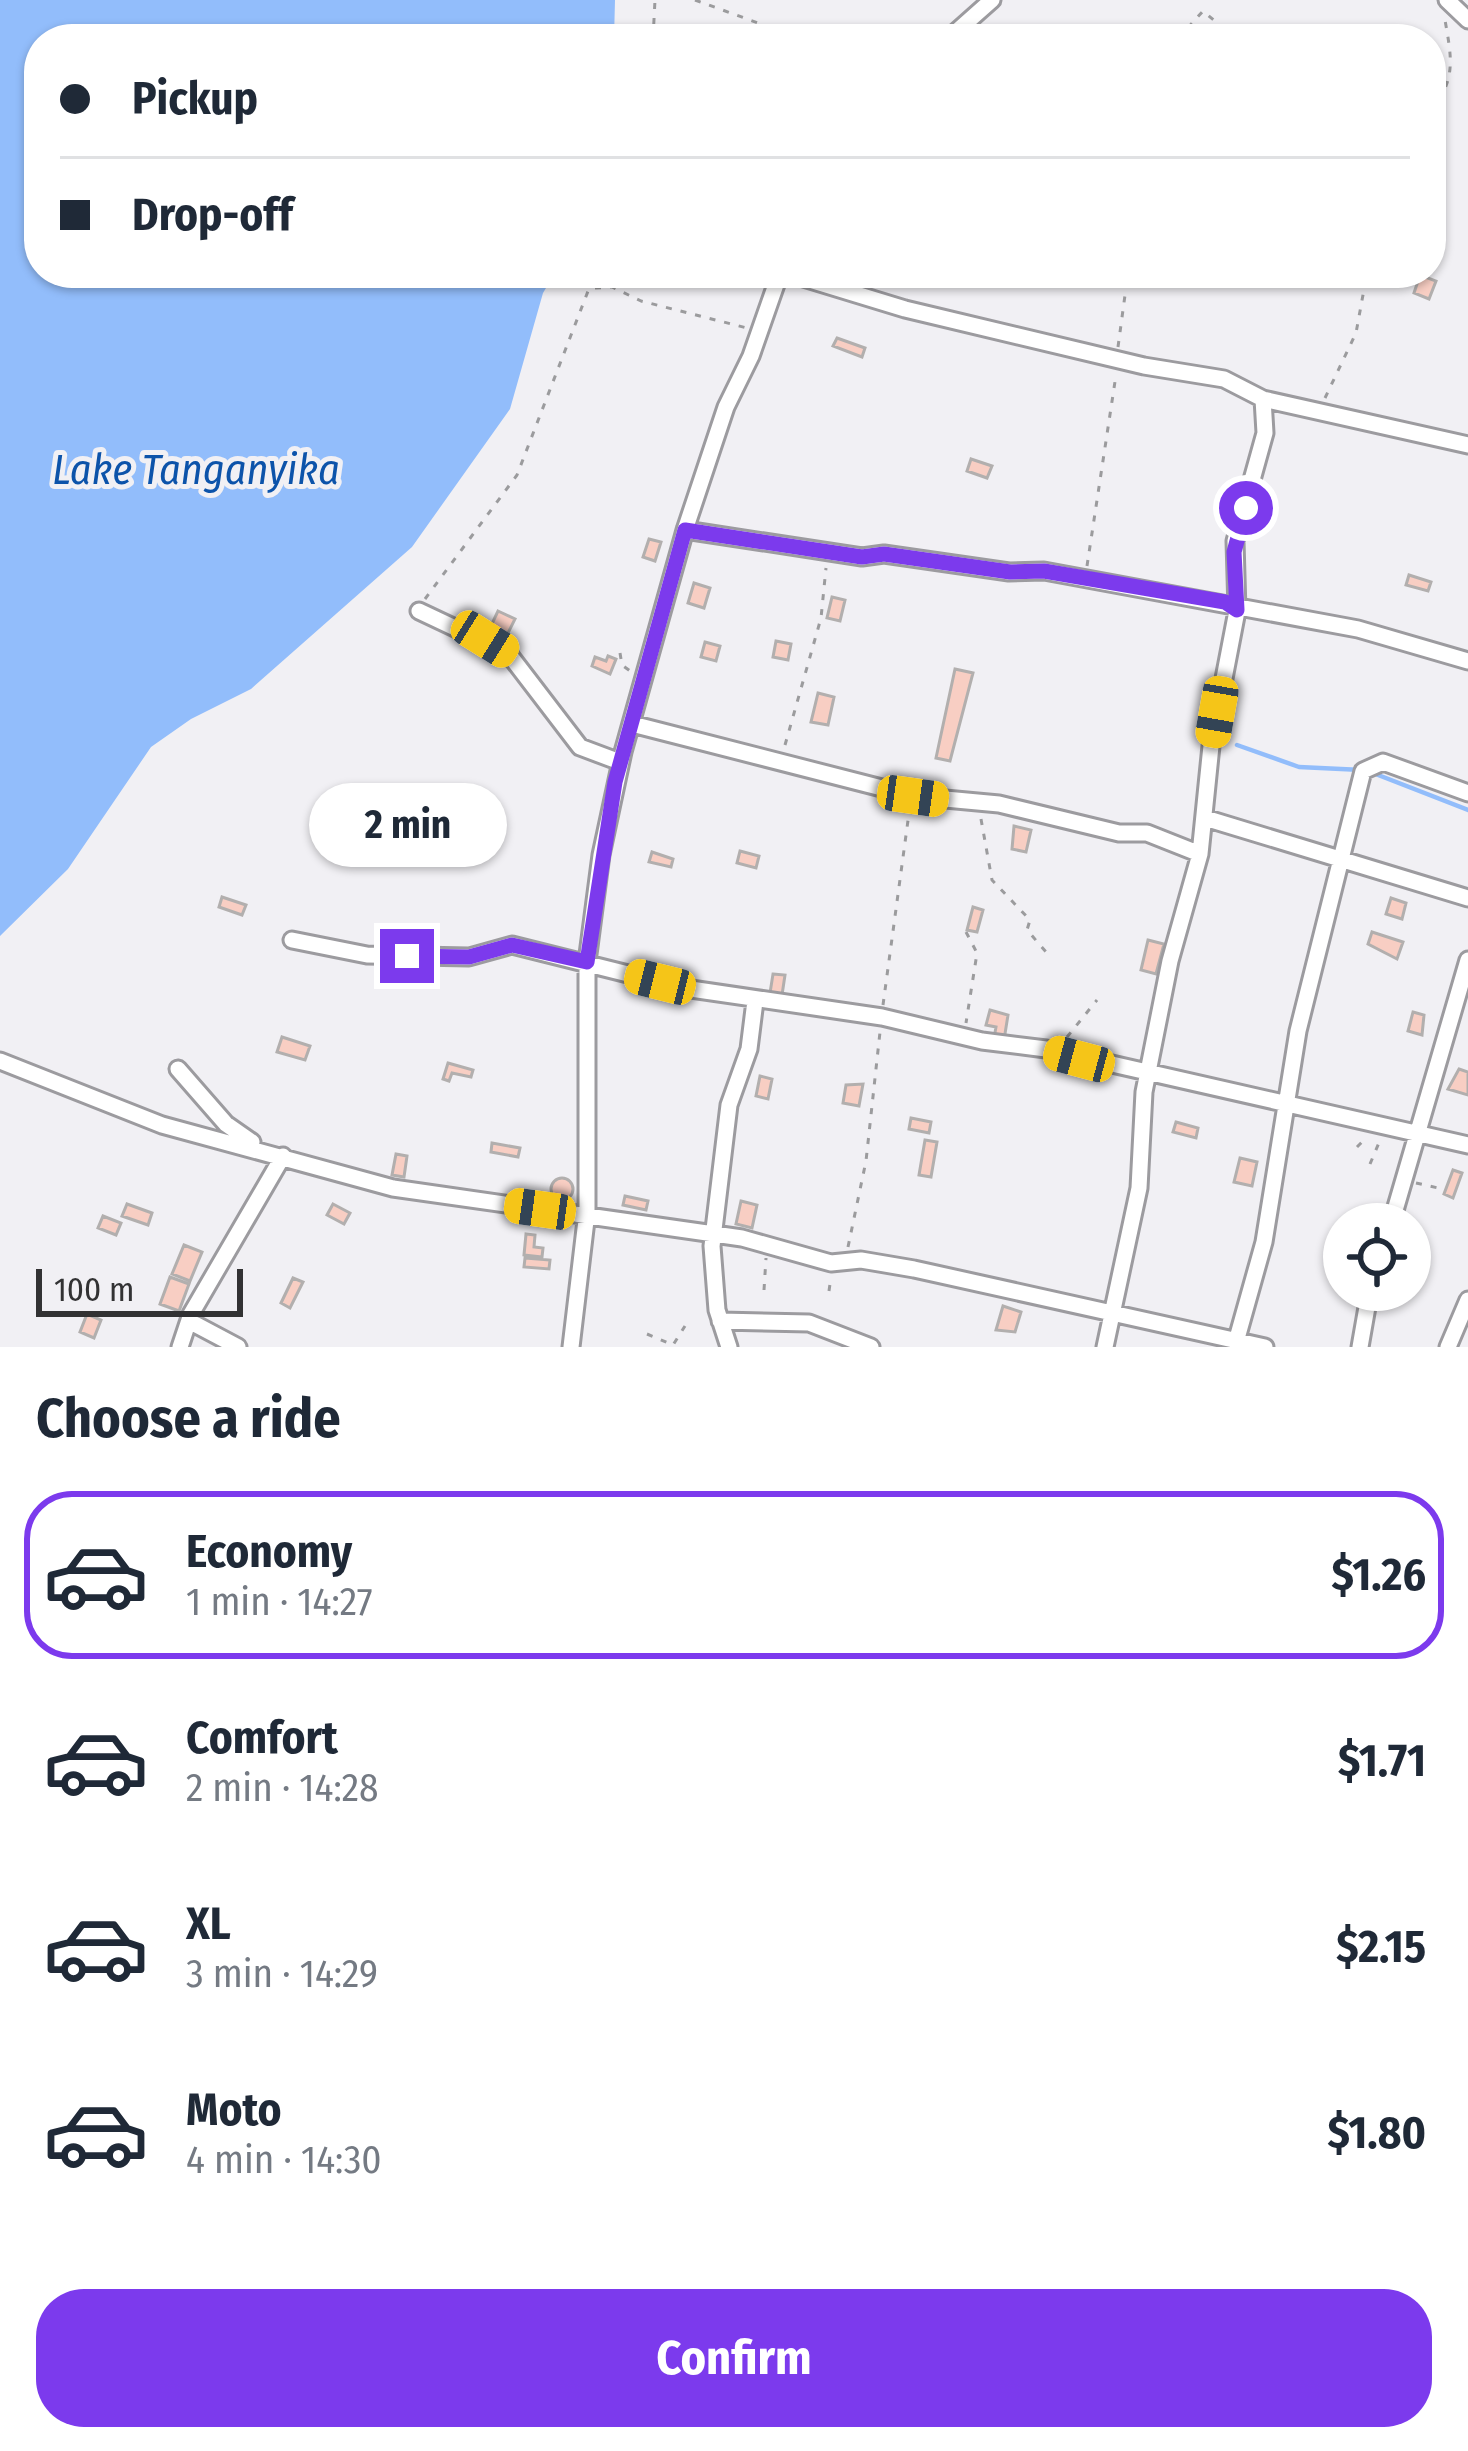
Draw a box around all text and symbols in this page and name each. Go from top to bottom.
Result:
text: Pickup [132,72,258,126]
text: Drop-off [132,188,293,242]
water label: Lake Tanganyika [52,445,340,495]
route start [1219,481,1273,535]
car [445,605,525,673]
car [1193,673,1241,751]
car [875,773,951,819]
callout: 2 min [308,782,506,866]
text: 2 min [365,802,451,848]
route end [380,929,434,983]
car [621,956,699,1008]
car [1040,1032,1118,1086]
car [502,1186,578,1232]
map controls [1323,1203,1431,1311]
button: locate [1323,1203,1431,1311]
scale bar [36,1263,243,1316]
text: 100 m [54,1270,134,1310]
text: Choose a ride [36,1387,341,1451]
icon: car [42,1521,150,1629]
text: Economy [186,1525,352,1579]
text: $1.26 [1331,1548,1426,1602]
text: 1 min · 14:27 [186,1579,372,1625]
icon: car [42,1707,150,1815]
text: Comfort [186,1711,338,1765]
text: $1.71 [1338,1734,1426,1788]
text: 2 min · 14:28 [186,1765,378,1811]
icon: car [42,1893,150,2001]
text: XL [186,1897,231,1951]
text: $2.15 [1336,1920,1426,1974]
text: 3 min · 14:29 [186,1951,378,1997]
icon: car [42,2079,150,2187]
text: Moto [186,2083,282,2137]
text: $1.80 [1328,2106,1426,2160]
text: 4 min · 14:30 [186,2137,382,2183]
button: Confirm [36,2289,1432,2427]

